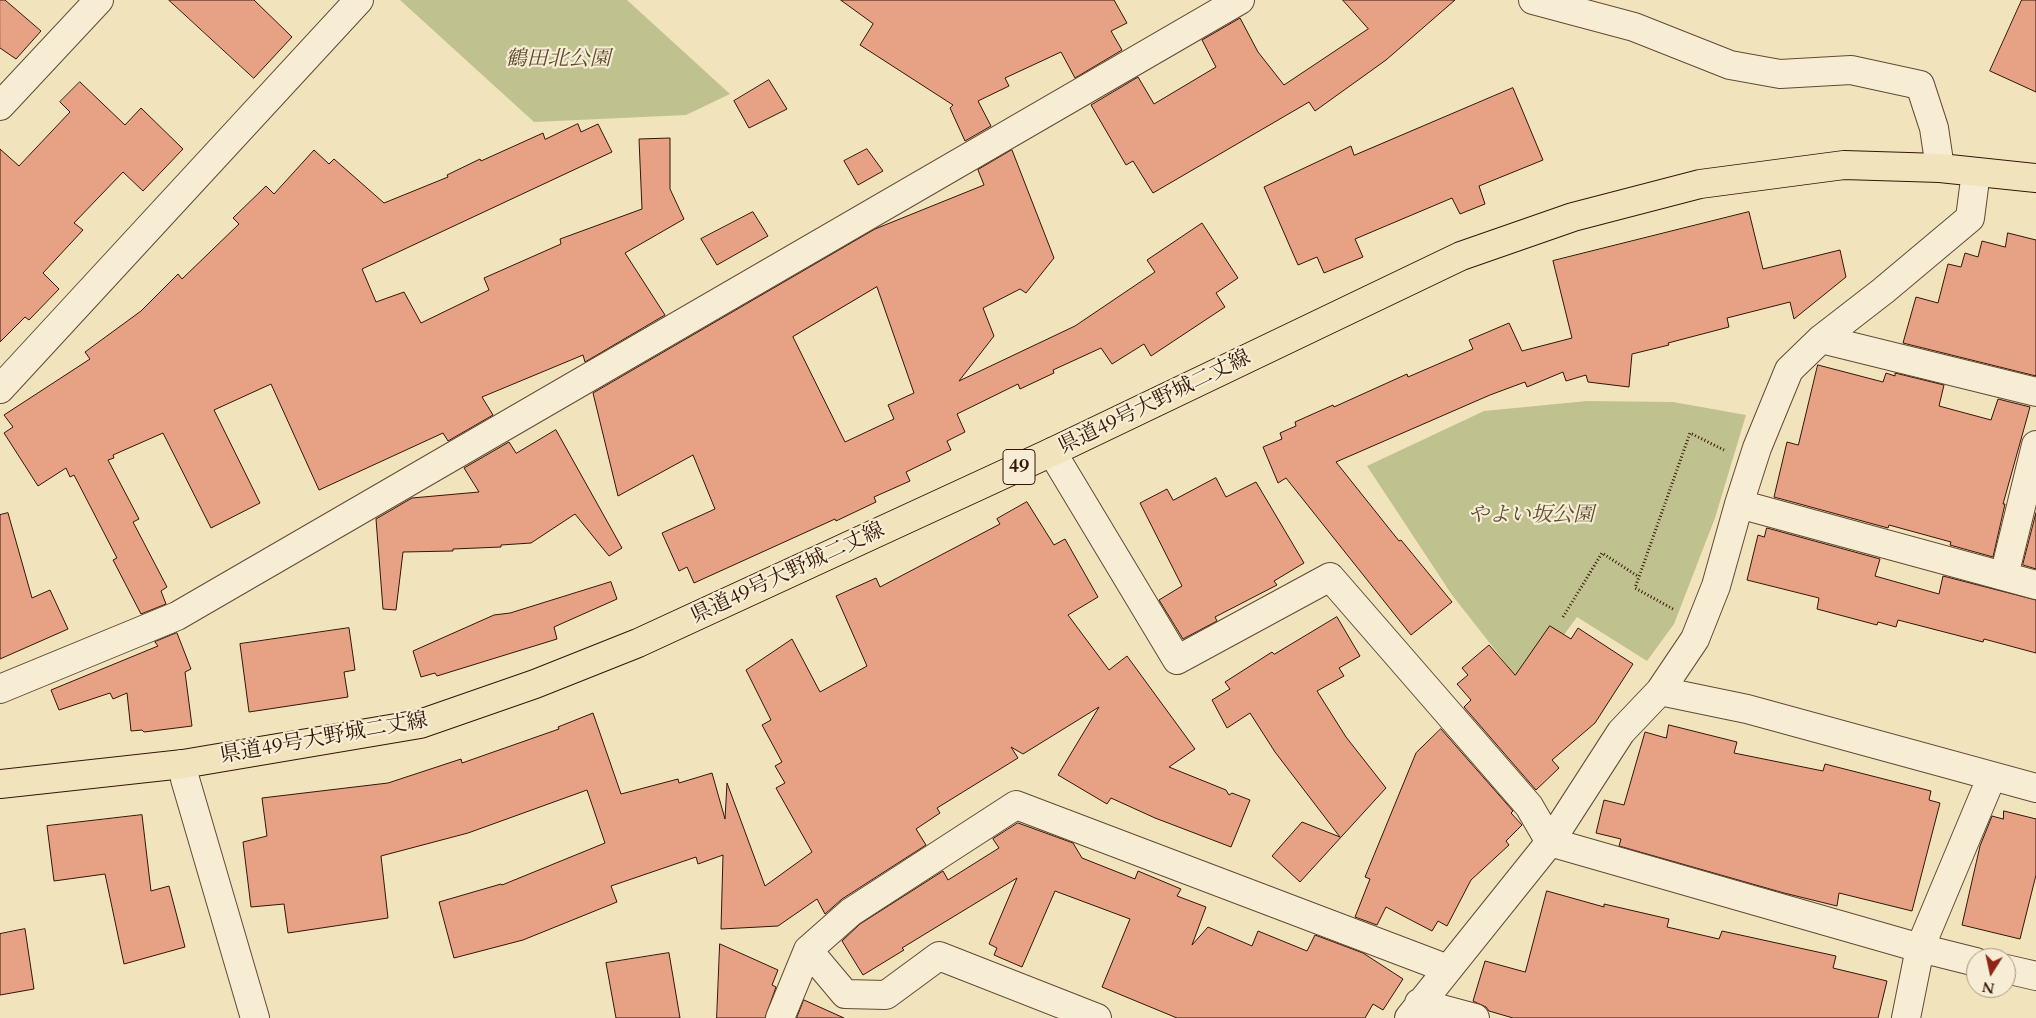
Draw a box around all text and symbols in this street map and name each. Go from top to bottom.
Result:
park label: 鶴田北公園 [506,47,610,73]
street label: 県道49号大野城二丈線 [1055,346,1255,460]
road number: 49 [1003,450,1035,484]
park label: やよい坂公園 [1468,503,1594,529]
street label: 県道49号大野城二丈線 [687,518,889,630]
street label: 県道49号大野城二丈線 [218,708,430,770]
north arrow [1966,948,2016,998]
text: N [1981,977,1996,998]

